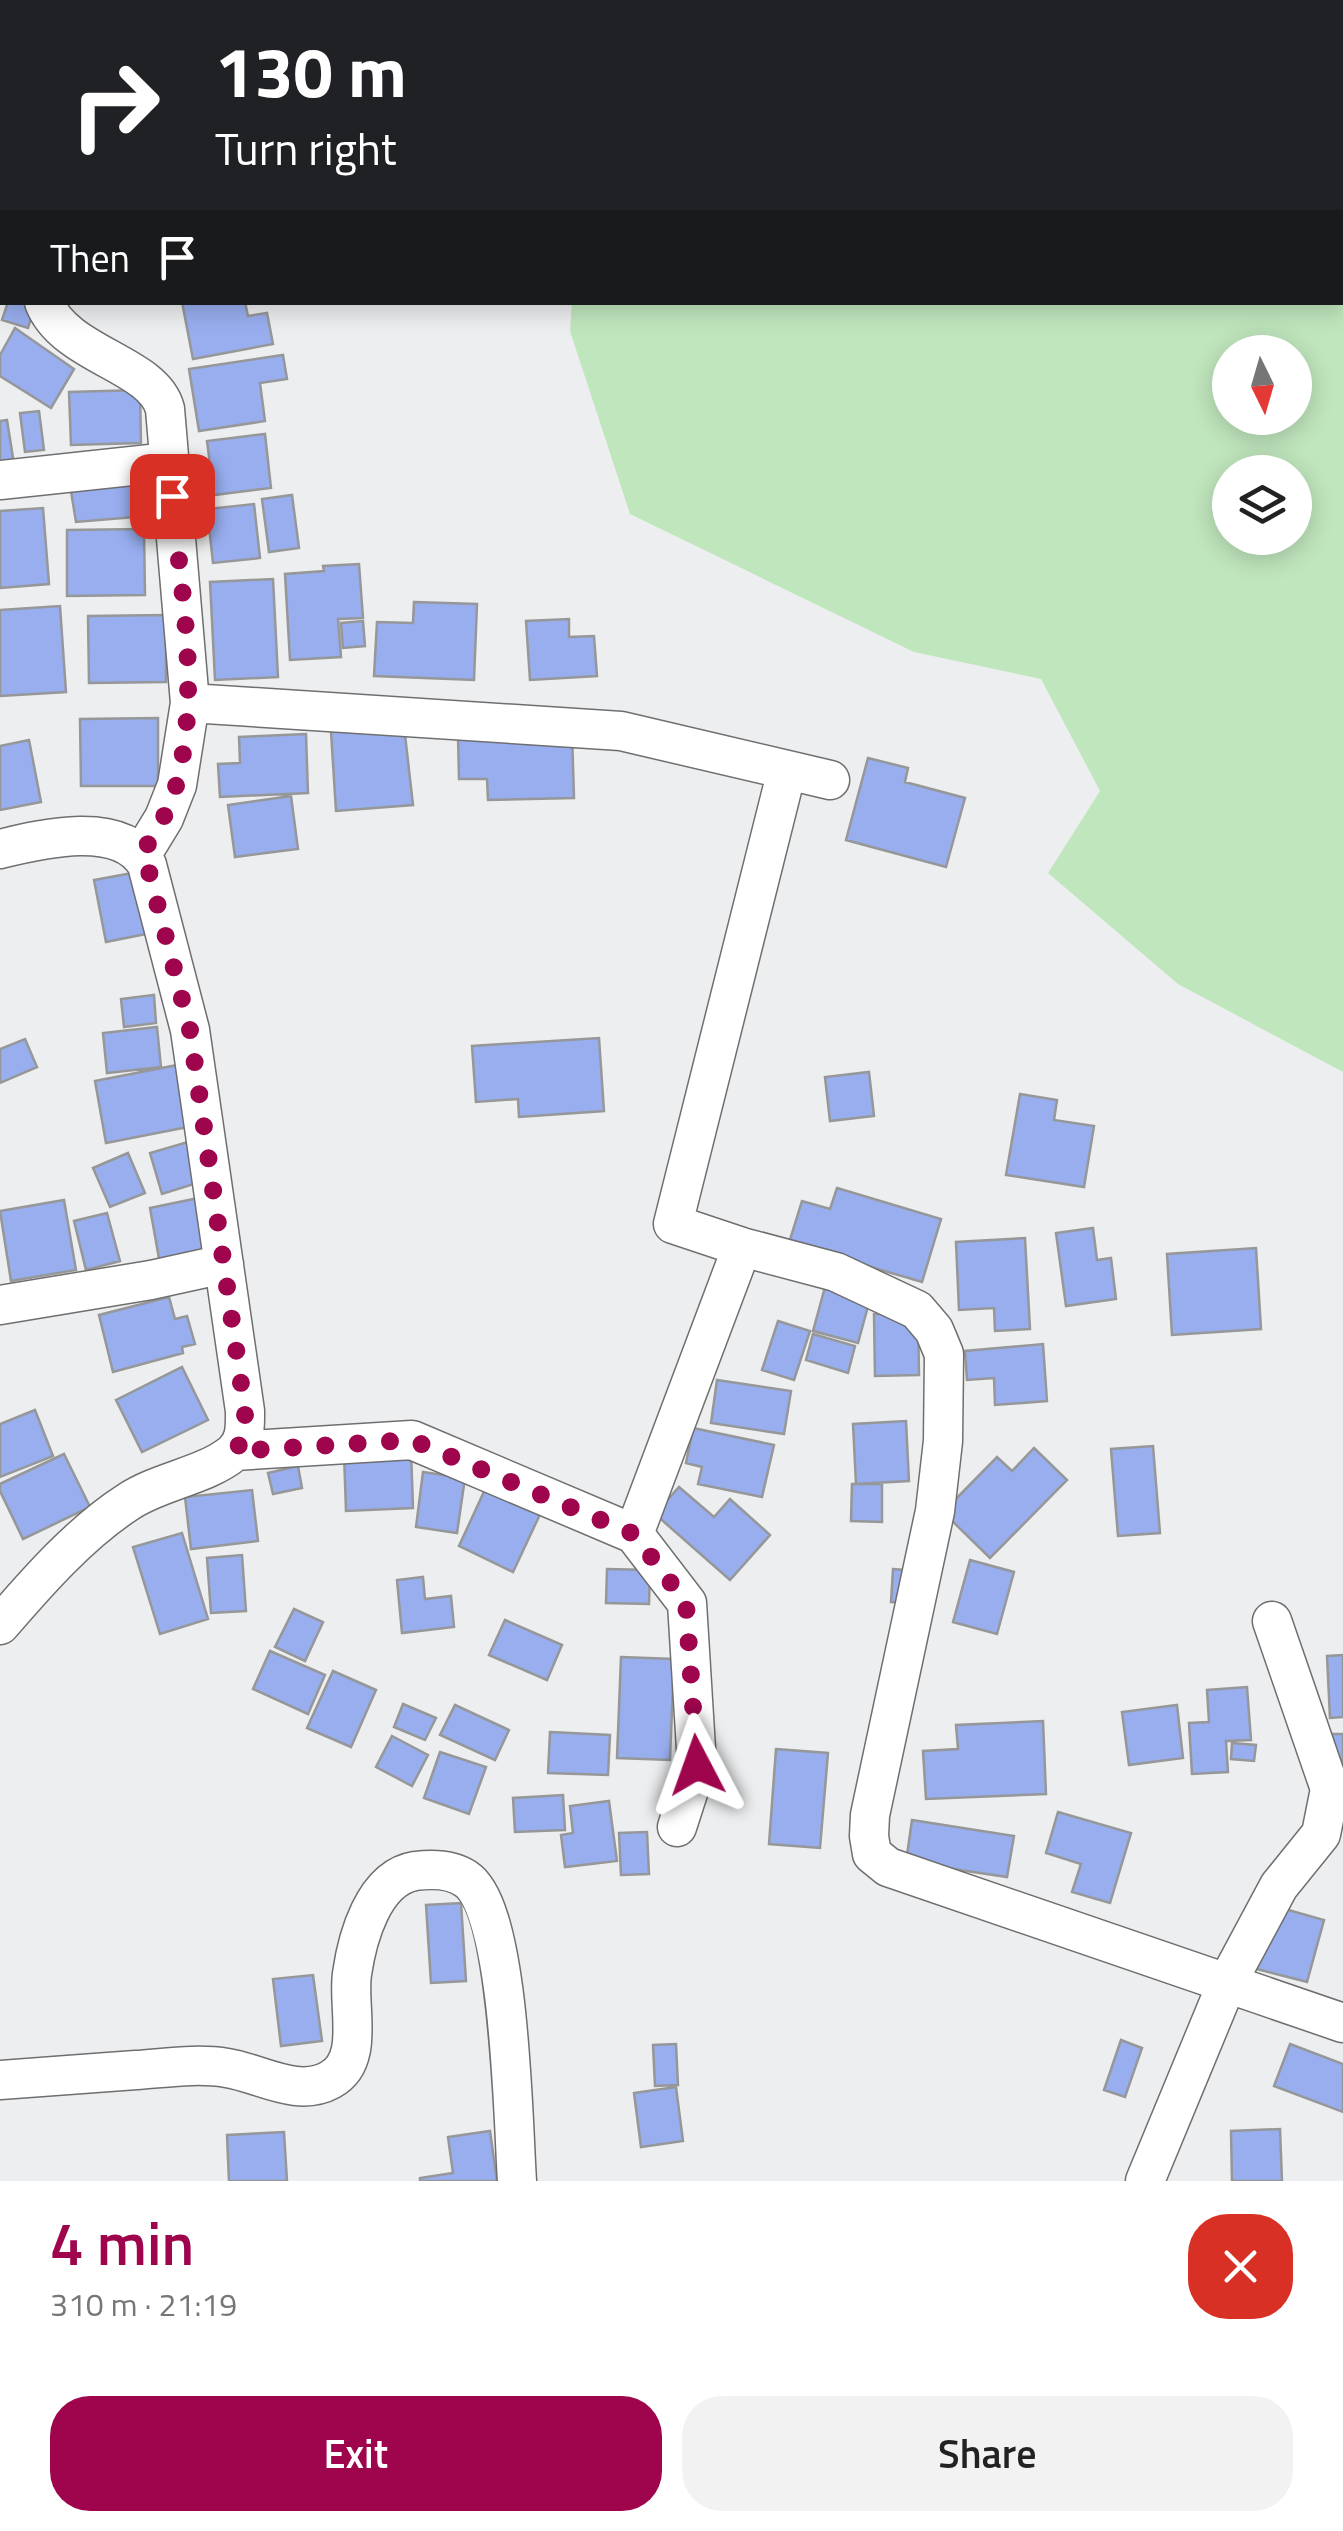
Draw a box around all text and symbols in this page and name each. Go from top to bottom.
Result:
text: 130 m [215,18,407,124]
icon: right [50,40,180,170]
text: Turn right [215,114,397,182]
text: Then [50,229,130,287]
icon: arrive [150,230,205,285]
north arrow [1212,335,1312,435]
map controls [1212,335,1312,555]
pin [130,454,215,539]
button: layers [1212,455,1312,555]
icon: arrive [145,469,200,524]
position arrow [645,1713,749,1817]
text: 4 min [50,2197,194,2288]
button: close [1188,2214,1293,2319]
text: 310 m · 21:19 [50,2280,237,2328]
button: Exit [50,2396,662,2511]
button: Share [682,2396,1293,2511]

